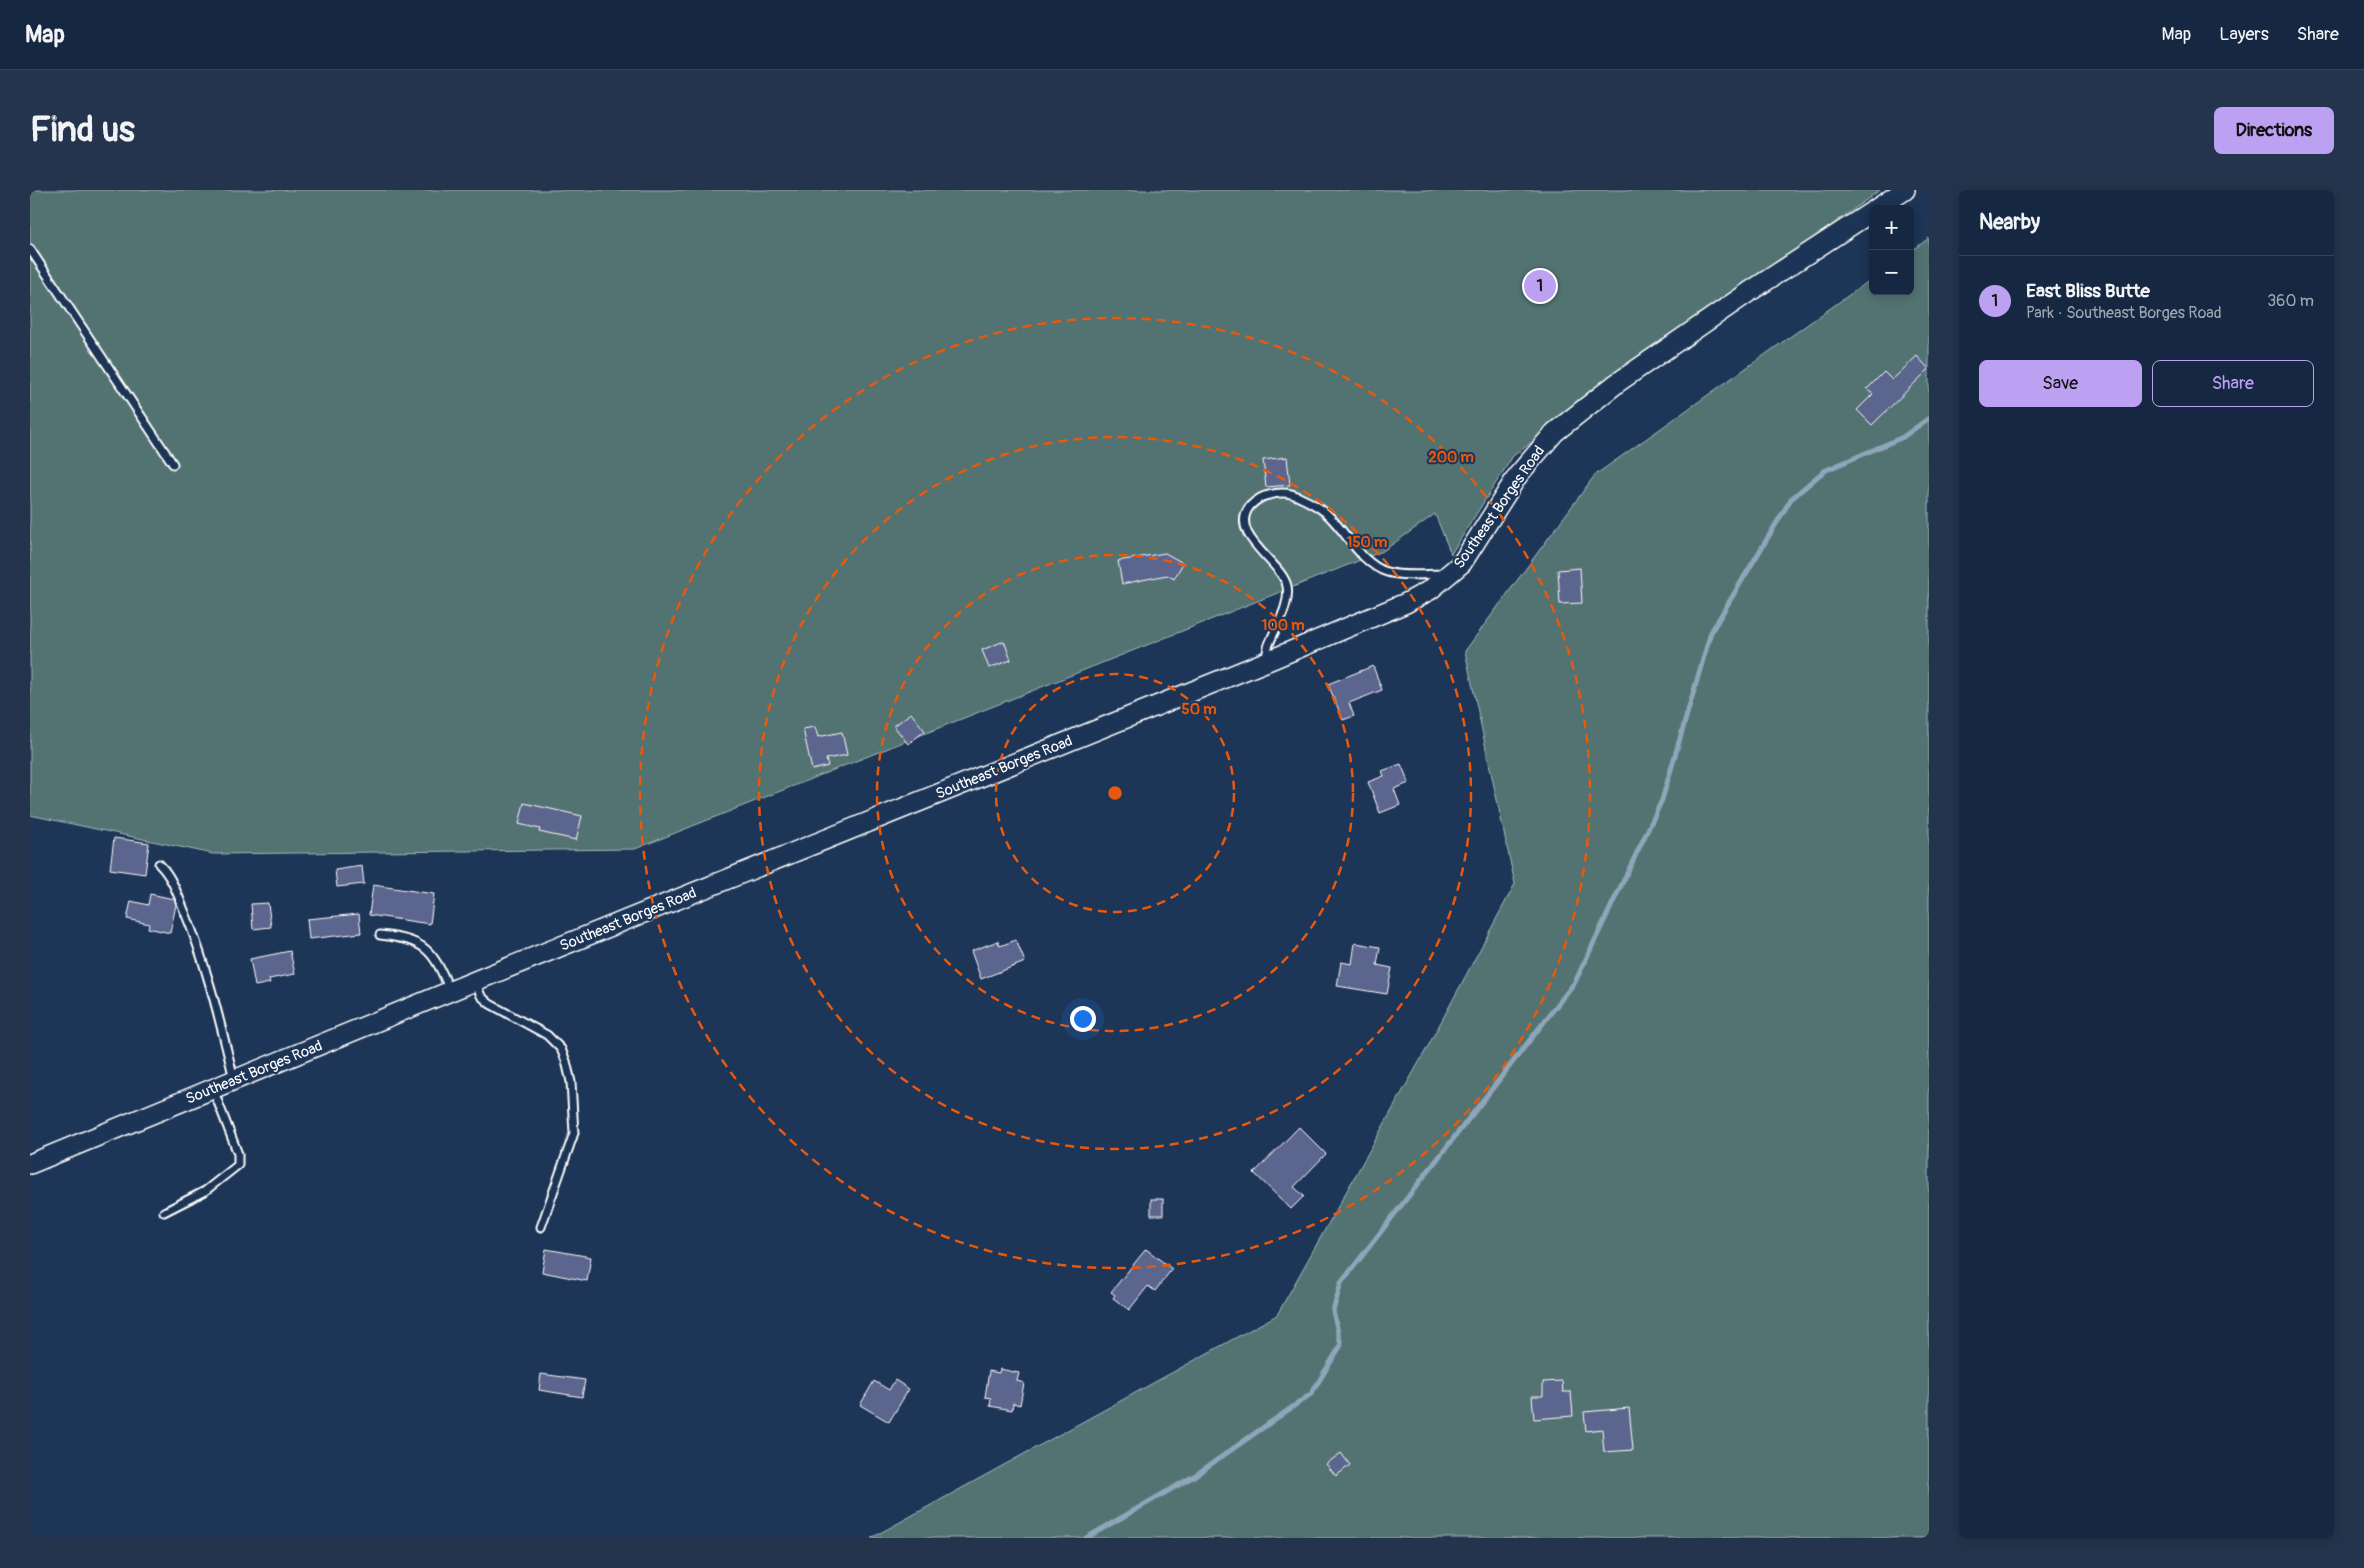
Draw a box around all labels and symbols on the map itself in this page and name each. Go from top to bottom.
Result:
pin: 1 [1524,267,1556,305]
street label: Southeast Borges Road [1450,442,1549,572]
text: 200 m [1428,448,1474,467]
text: 150 m [1347,533,1387,552]
text: 100 m [1262,616,1304,635]
text: 50 m [1182,700,1216,719]
street label: Southeast Borges Road [933,731,1075,804]
centre of rings [1106,784,1124,802]
street label: Southeast Borges Road [557,883,699,956]
your location [1070,1006,1096,1032]
street label: Southeast Borges Road [183,1036,325,1109]

